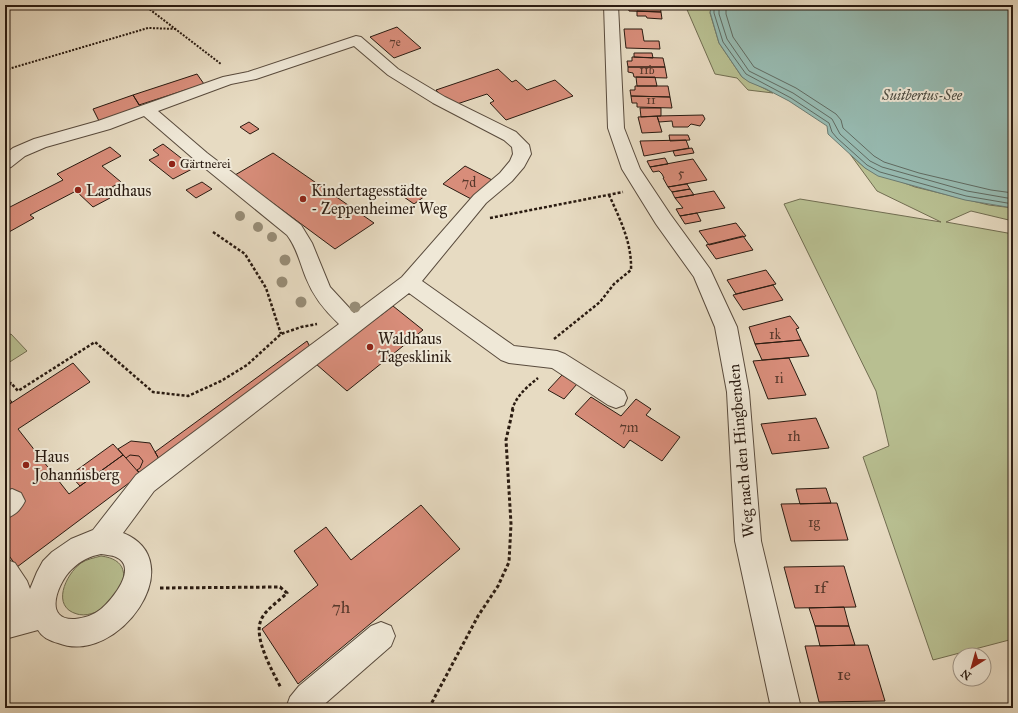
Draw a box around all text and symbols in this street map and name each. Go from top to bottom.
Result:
house number: 7e [389,35,401,49]
house number: 11b [639,63,655,77]
water label: Suitbertus-See [881,87,963,104]
house number: 11 [646,93,656,107]
place label: Gärtnerei [180,156,231,172]
marker: Gärtnerei [167,159,177,169]
house number: 5 [678,165,685,182]
house number: 7d [462,174,476,191]
place label: Landhaus [86,181,151,200]
place label: Kindertagesstädte - Zeppenheimer Weg [311,181,448,219]
marker: Landhaus [73,185,83,195]
marker: Kindertagesstädte - Zeppenheimer Weg [298,194,308,204]
house number: 1k [769,326,782,343]
place label: Waldhaus Tagesklinik [378,329,452,367]
marker: Waldhaus Tagesklinik [365,342,375,352]
street label: Weg nach den Hingbenden [724,363,759,539]
house number: 1i [774,370,784,387]
house number: 7m [619,419,639,436]
house number: 1h [787,428,801,445]
place label: Haus Johannisberg [32,447,120,485]
marker: Haus Johannisberg [21,460,31,470]
house number: 1g [808,514,820,531]
house number: 1f [814,577,828,598]
house number: 7h [332,597,351,618]
north arrow [952,647,992,687]
house number: 1e [837,664,851,685]
text: N [958,666,974,683]

